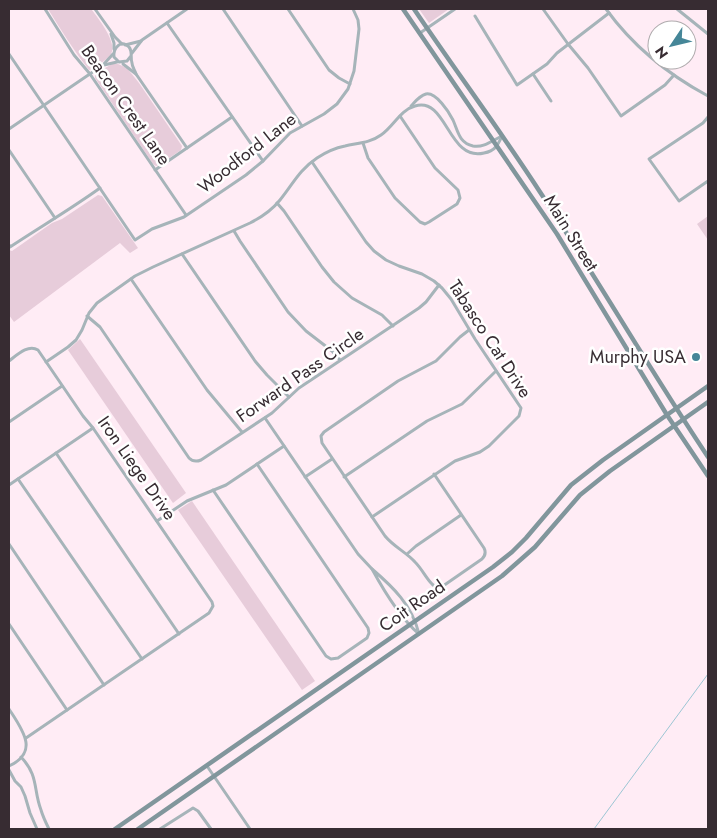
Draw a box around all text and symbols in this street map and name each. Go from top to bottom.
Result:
north arrow [647,20,697,70]
street label: Beacon Crest Lane [75,40,177,170]
text: N [650,42,673,63]
street label: Woodford Lane [192,106,302,200]
street label: Main Street [537,190,605,277]
street label: Tabasco Cat Drive [442,275,538,403]
street label: Forward Pass Circle [231,321,369,429]
place label: Murphy USA [590,344,686,370]
marker: Murphy USA [690,351,702,363]
street label: Iron Liege Drive [91,411,183,525]
street label: Coit Road [374,574,450,638]

